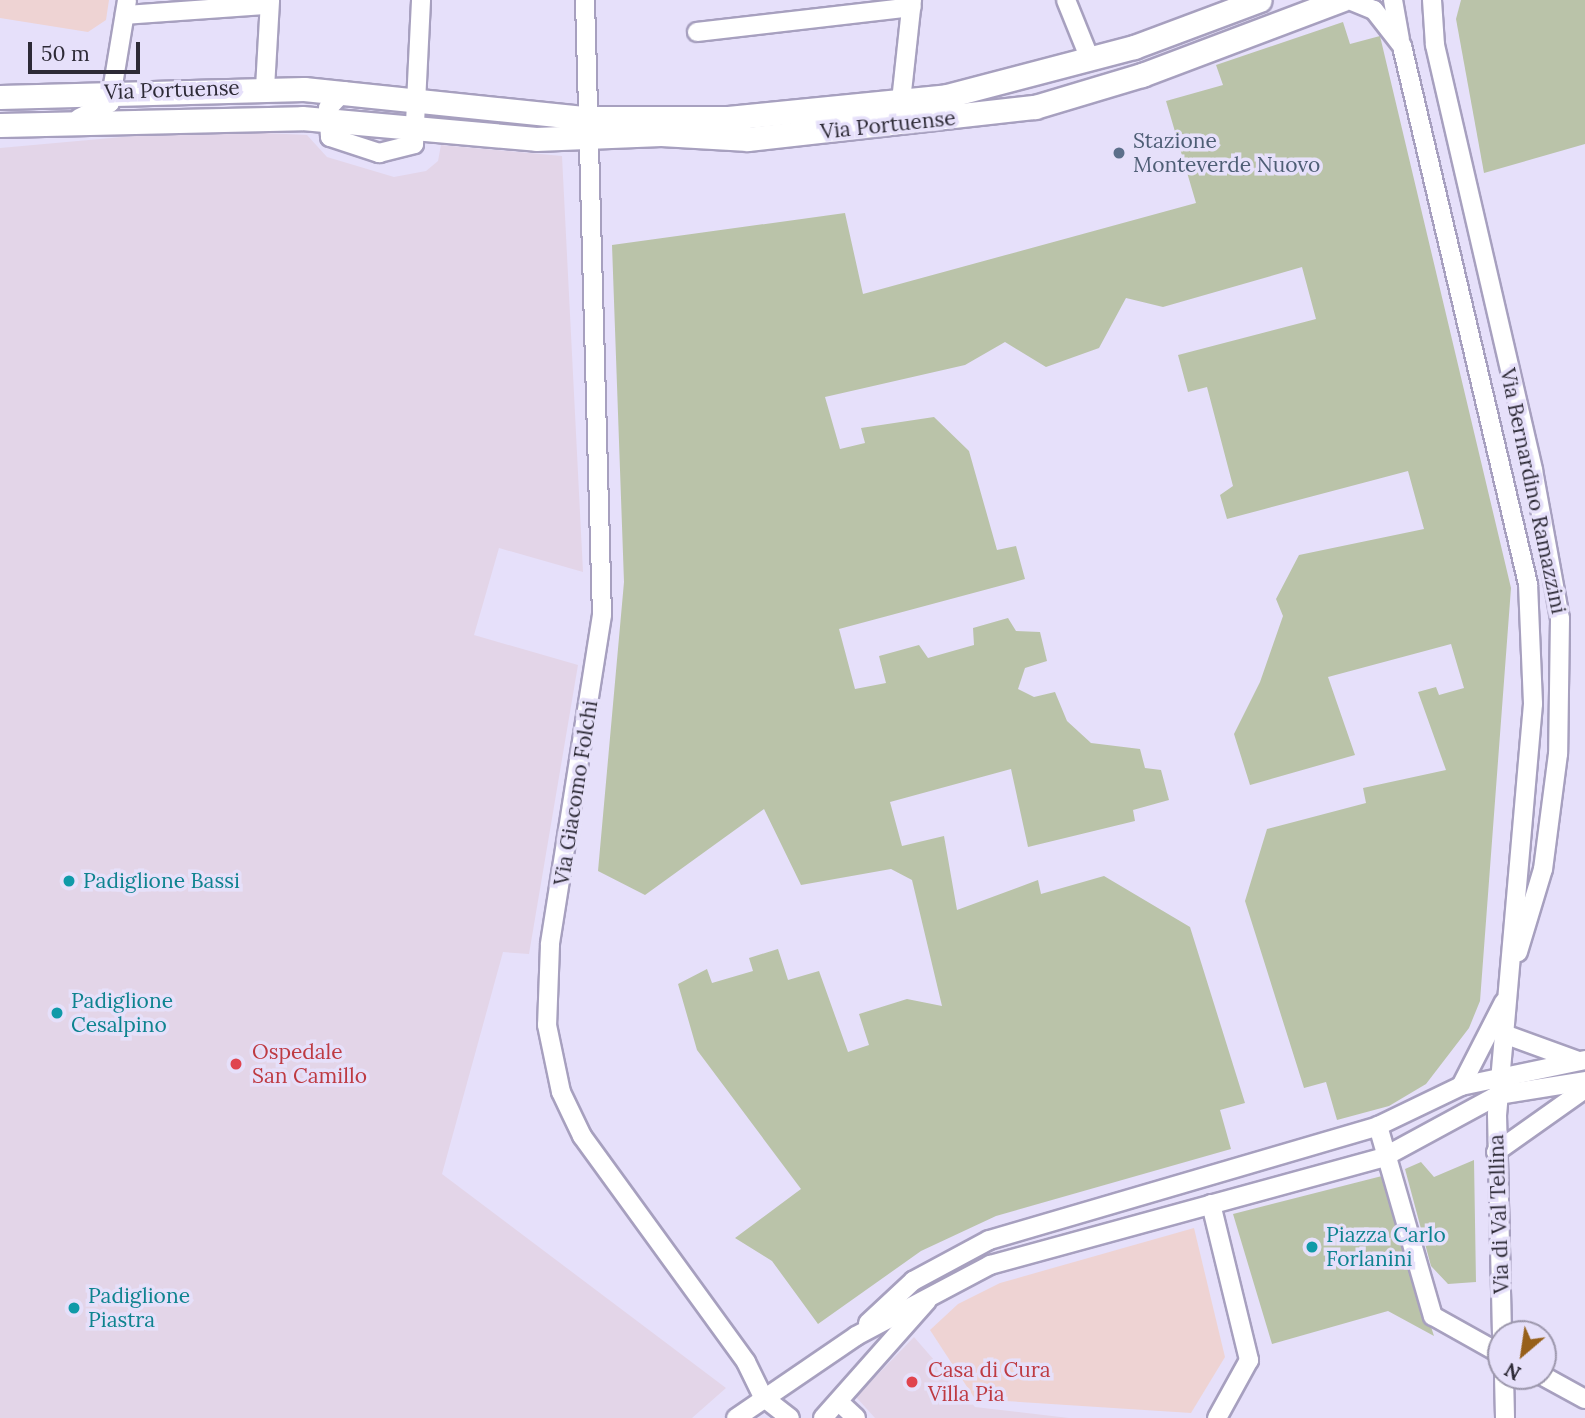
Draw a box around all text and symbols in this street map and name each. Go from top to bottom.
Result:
scale bar [32,28,144,72]
text: 50 m [41,40,90,67]
street label: Via Portuense [104,75,240,105]
street label: Via Portuense [819,105,957,145]
place label: Stazione Monteverde Nuovo [1133,128,1320,178]
marker: Stazione Monteverde Nuovo [1111,145,1127,161]
street label: Via Bernardino Ramazzini [1495,366,1571,616]
street label: Via Giacomo Folchi [549,699,603,887]
place label: Padiglione Bassi [83,868,240,894]
marker: Padiglione Bassi [61,873,77,889]
place label: Padiglione Cesalpino [71,988,173,1038]
marker: Padiglione Cesalpino [49,1005,65,1021]
place label: Ospedale San Camillo [252,1039,367,1089]
marker: Ospedale San Camillo [226,1054,246,1074]
street label: Via di Val Tellina [1484,1134,1514,1294]
place label: Piazza Carlo Forlanini [1326,1222,1446,1272]
marker: Piazza Carlo Forlanini [1304,1239,1320,1255]
place label: Padiglione Piastra [88,1283,190,1333]
marker: Padiglione Piastra [66,1300,82,1316]
north arrow [1487,1320,1557,1390]
place label: Casa di Cura Villa Pia [928,1357,1051,1407]
text: N [1501,1358,1525,1386]
marker: Casa di Cura Villa Pia [902,1372,922,1392]

